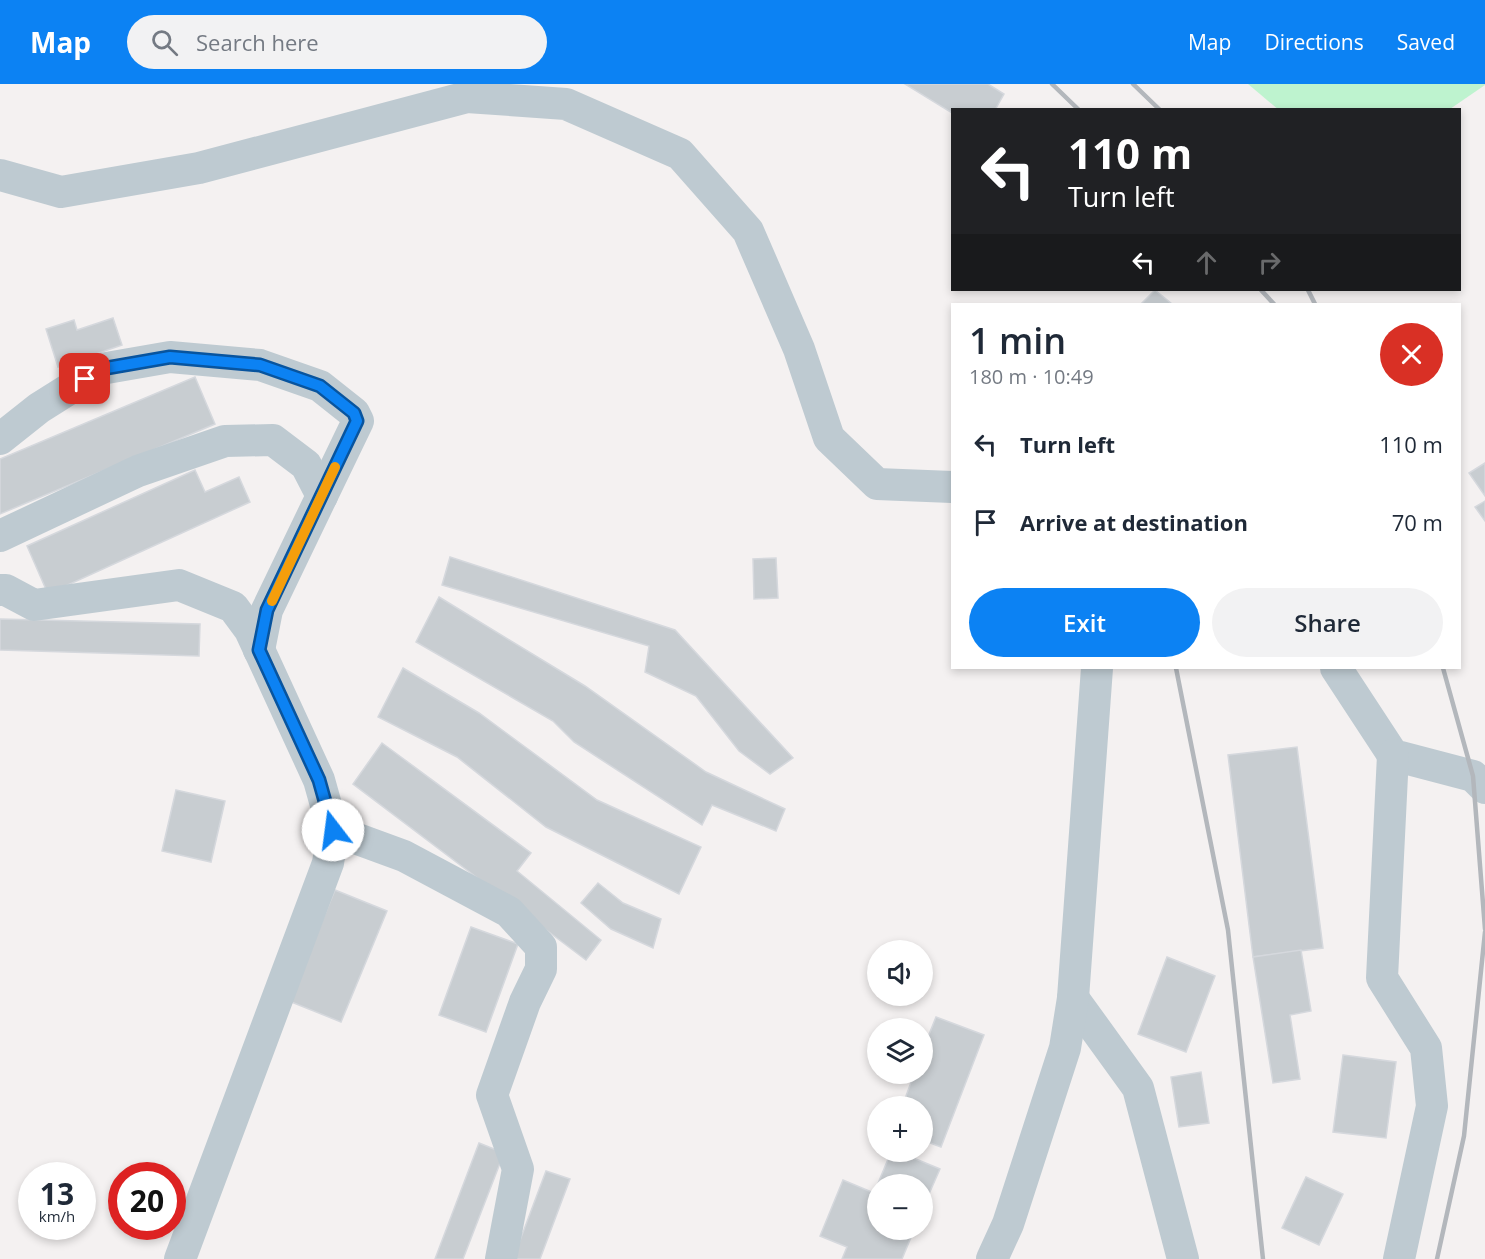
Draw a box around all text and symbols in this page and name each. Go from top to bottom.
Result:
search box [127,15,547,69]
text: Map [30,23,91,61]
icon: search [148,26,181,59]
text: Search here [196,27,319,57]
text: Map [1188,28,1231,56]
text: Directions [1264,28,1364,56]
text: Saved [1397,28,1455,56]
text: 110 m [1068,124,1192,181]
icon: left [969,132,1047,210]
text: Turn left [1068,178,1175,215]
icon: left [1127,246,1160,279]
icon: ahead [1190,246,1223,279]
icon: right [1253,246,1286,279]
text: 1 min [969,316,1066,365]
button: close [1380,323,1443,386]
pin [59,353,110,404]
icon: arrive [68,362,101,395]
text: 180 m · 10:49 [969,363,1094,390]
icon: left [969,428,1002,461]
text: Turn left [1020,429,1115,459]
text: 110 m [1379,429,1443,459]
icon: arrive [969,506,1002,539]
text: Arrive at destination [1020,507,1248,537]
text: 70 m [1392,507,1443,537]
button: Exit [969,588,1200,657]
button: Share [1212,588,1443,657]
position arrow [301,798,365,862]
map controls [867,940,933,1240]
button: sound [867,940,933,1006]
button: layers [867,1018,933,1084]
button: + [867,1096,933,1162]
speed limit sign: 20 [108,1162,186,1240]
text: 13 [40,1173,74,1214]
button: − [867,1174,933,1240]
text: km/h [39,1206,75,1226]

